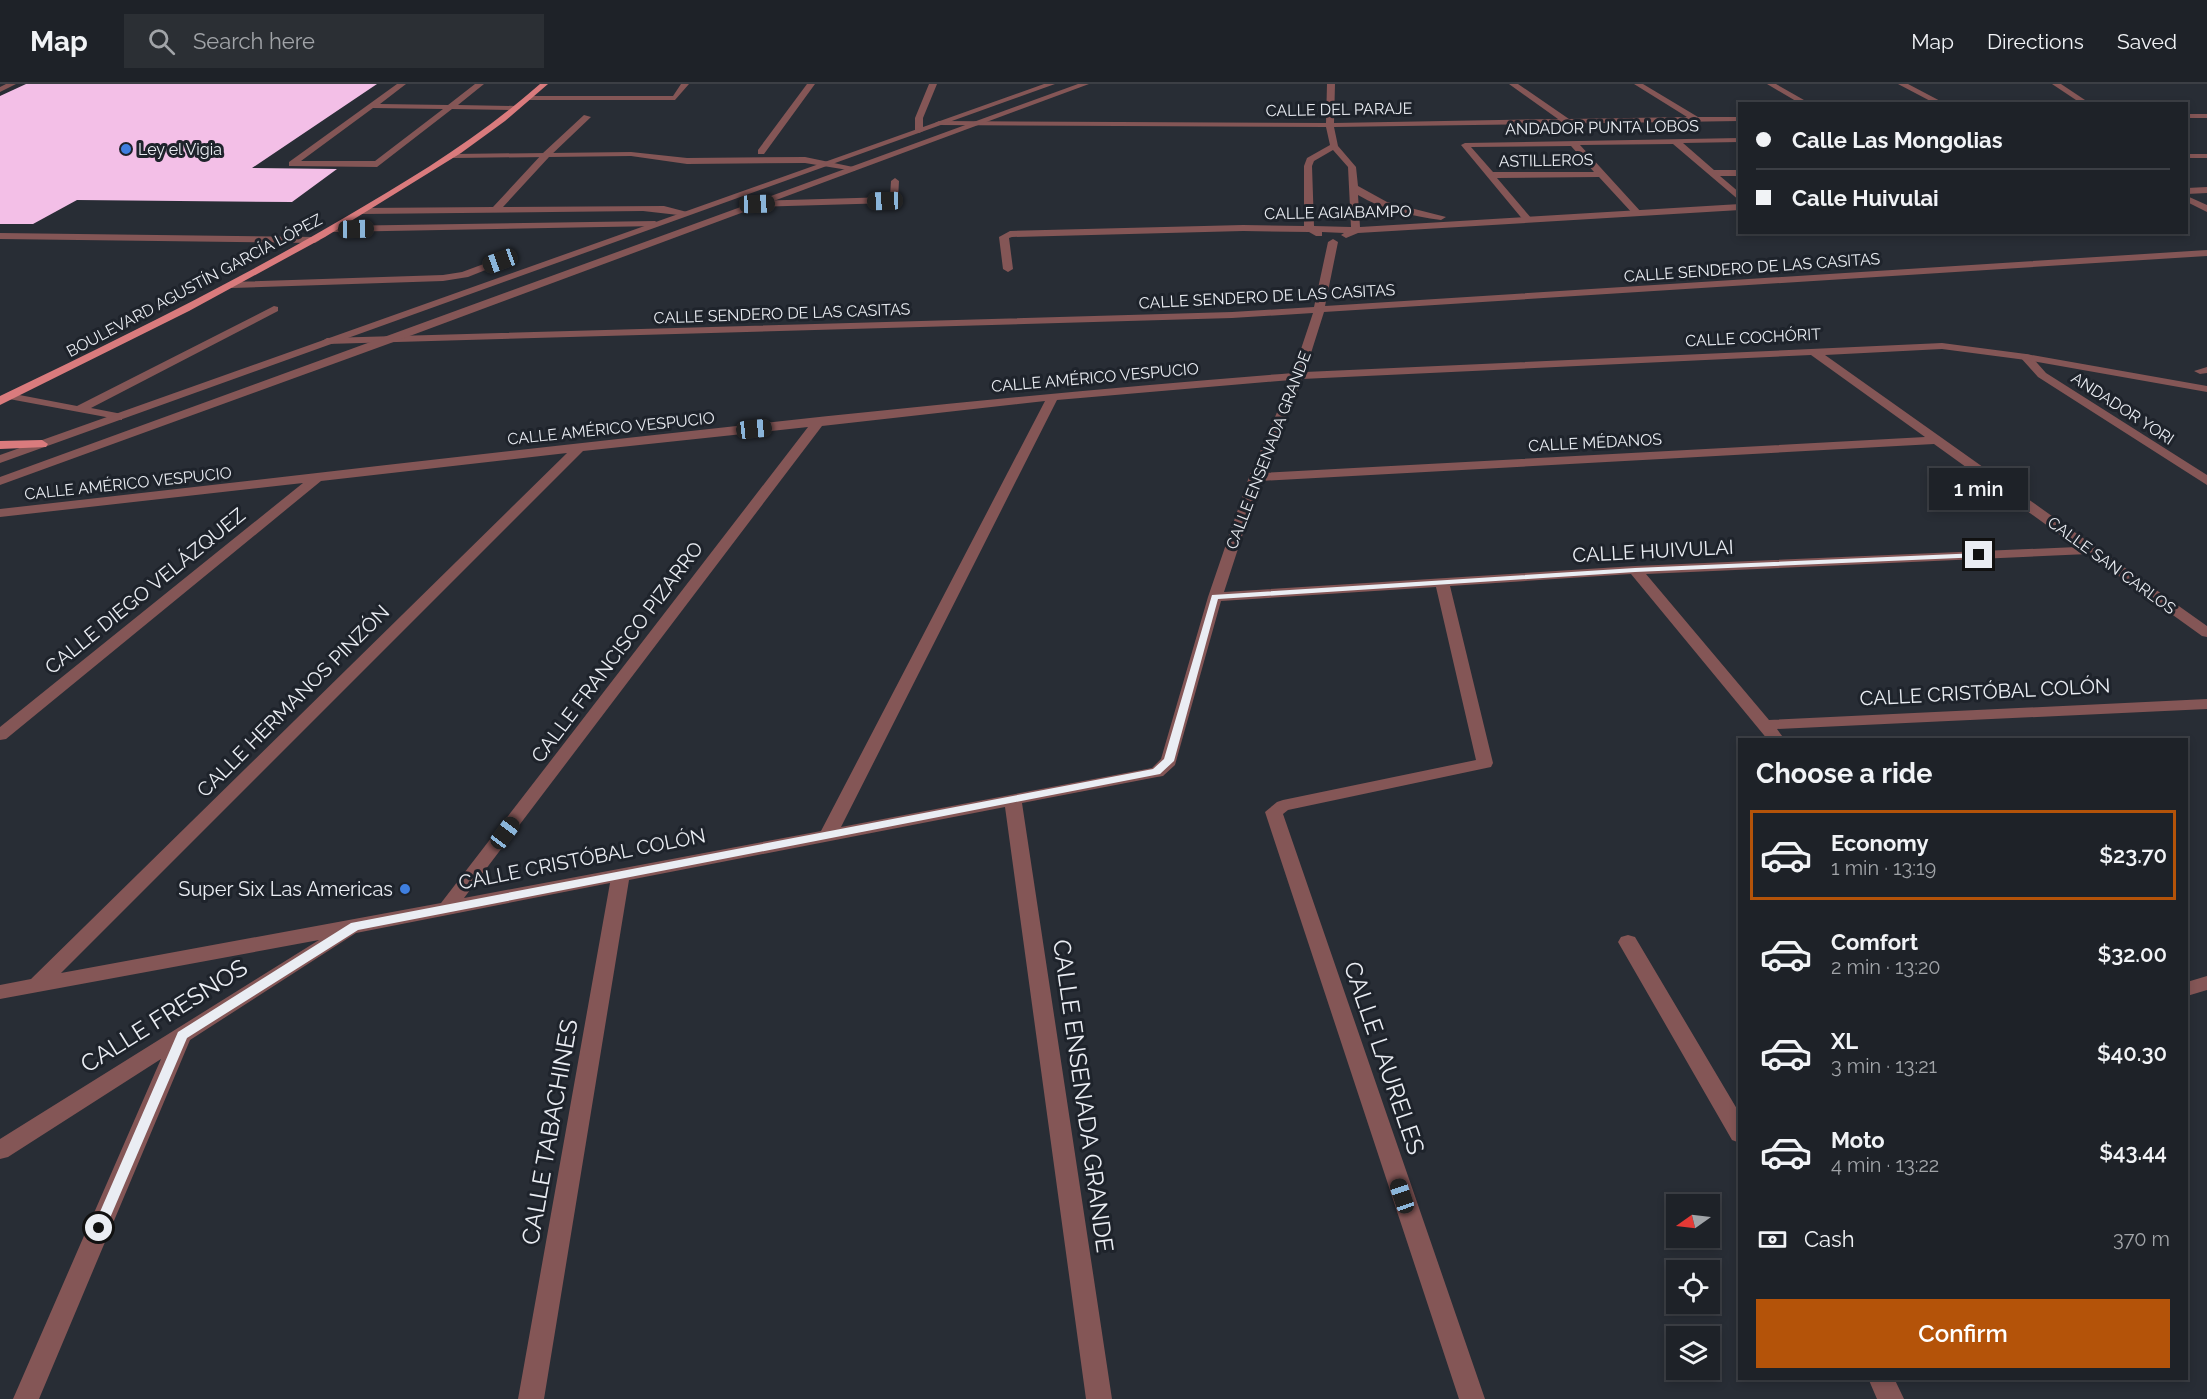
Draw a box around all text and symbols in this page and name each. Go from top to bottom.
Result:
search box [124,14,544,68]
text: Map [30,25,88,58]
icon: search [145,25,178,58]
text: Search here [193,28,315,54]
text: Map [1911,29,1954,54]
text: Directions [1987,29,2084,54]
text: Saved [2117,29,2177,54]
street label: CALLE DEL PARAJE [1265,99,1413,120]
street label: ANDADOR PUNTA LOBOS [1505,116,1699,139]
text: Calle Las Mongolias [1792,127,2003,153]
place label: Ley el Vigia [138,140,222,159]
marker: Ley el Vigia [119,142,133,156]
street label: ASTILLEROS [1499,150,1594,171]
text: Calle Huivulai [1792,185,1939,211]
car [867,191,903,211]
car [739,194,775,214]
street label: CALLE AGIABAMPO [1264,202,1412,223]
street label: BOULEVARD AGUSTÍN GARCÍA LÓPEZ [63,209,325,361]
car [338,220,374,238]
car [480,246,520,276]
street label: CALLE SENDERO DE LAS CASITAS [1623,249,1881,286]
street label: CALLE SENDERO DE LAS CASITAS [1138,280,1396,313]
street label: CALLE SENDERO DE LAS CASITAS [653,300,911,327]
street label: CALLE COCHÓRIT [1685,323,1822,351]
street label: CALLE ENSENADA GRANDE [1222,348,1315,552]
street label: CALLE AMÉRICO VESPUCIO [990,358,1200,396]
street label: ANDADOR YORI [2068,368,2178,449]
street label: CALLE AMÉRICO VESPUCIO [506,407,716,449]
car [735,418,773,440]
street label: CALLE MÉDANOS [1528,428,1663,455]
street label: CALLE AMÉRICO VESPUCIO [23,462,233,504]
callout: 1 min [1930,468,2028,510]
text: 1 min [1954,477,2003,501]
street label: CALLE DIEGO VELÁZQUEZ [40,503,250,679]
street label: CALLE SAN CARLOS [2044,513,2180,618]
street label: CALLE HUIVULAI [1572,535,1734,567]
street label: CALLE FRANCISCO PIZARRO [526,537,708,767]
route end [1965,541,1992,568]
street label: CALLE HERMANOS PINZÓN [192,600,394,802]
street label: CALLE CRISTÓBAL COLÓN [1859,673,2111,711]
text: Choose a ride [1756,758,1932,789]
car [487,813,523,853]
street label: CALLE CRISTÓBAL COLÓN [456,823,708,895]
icon: car [1759,828,1813,882]
text: Economy [1831,830,1929,856]
text: $23.70 [2099,842,2167,868]
text: 1 min · 13:19 [1831,856,1936,880]
place label: Super Six Las Americas [178,877,393,901]
marker: Super Six Las Americas [398,882,412,896]
icon: car [1759,927,1813,981]
text: Comfort [1831,929,1918,955]
street label: CALLE ENSENADA GRANDE [1047,938,1120,1254]
text: $32.00 [2097,941,2167,967]
street label: CALLE FRESNOS [75,953,252,1079]
text: 2 min · 13:20 [1831,955,1941,979]
street label: CALLE LAURELES [1338,958,1431,1158]
street label: CALLE TABACHINES [515,1017,584,1247]
icon: car [1759,1026,1813,1080]
text: XL [1831,1028,1858,1054]
text: $40.30 [2097,1040,2167,1066]
text: 3 min · 13:21 [1831,1054,1937,1078]
icon: car [1759,1125,1813,1179]
text: Moto [1831,1127,1885,1153]
text: $43.44 [2099,1139,2167,1165]
text: 4 min · 13:22 [1831,1153,1939,1177]
car [1388,1176,1416,1216]
north arrow [1666,1194,1720,1248]
map controls [1666,1194,1720,1380]
route start [85,1214,112,1241]
icon: cash [1756,1223,1789,1256]
text: Cash [1804,1226,1855,1252]
text: 370 m [2113,1227,2170,1251]
button: locate [1666,1260,1720,1314]
button: Confirm [1756,1299,2170,1368]
button: layers [1666,1326,1720,1380]

